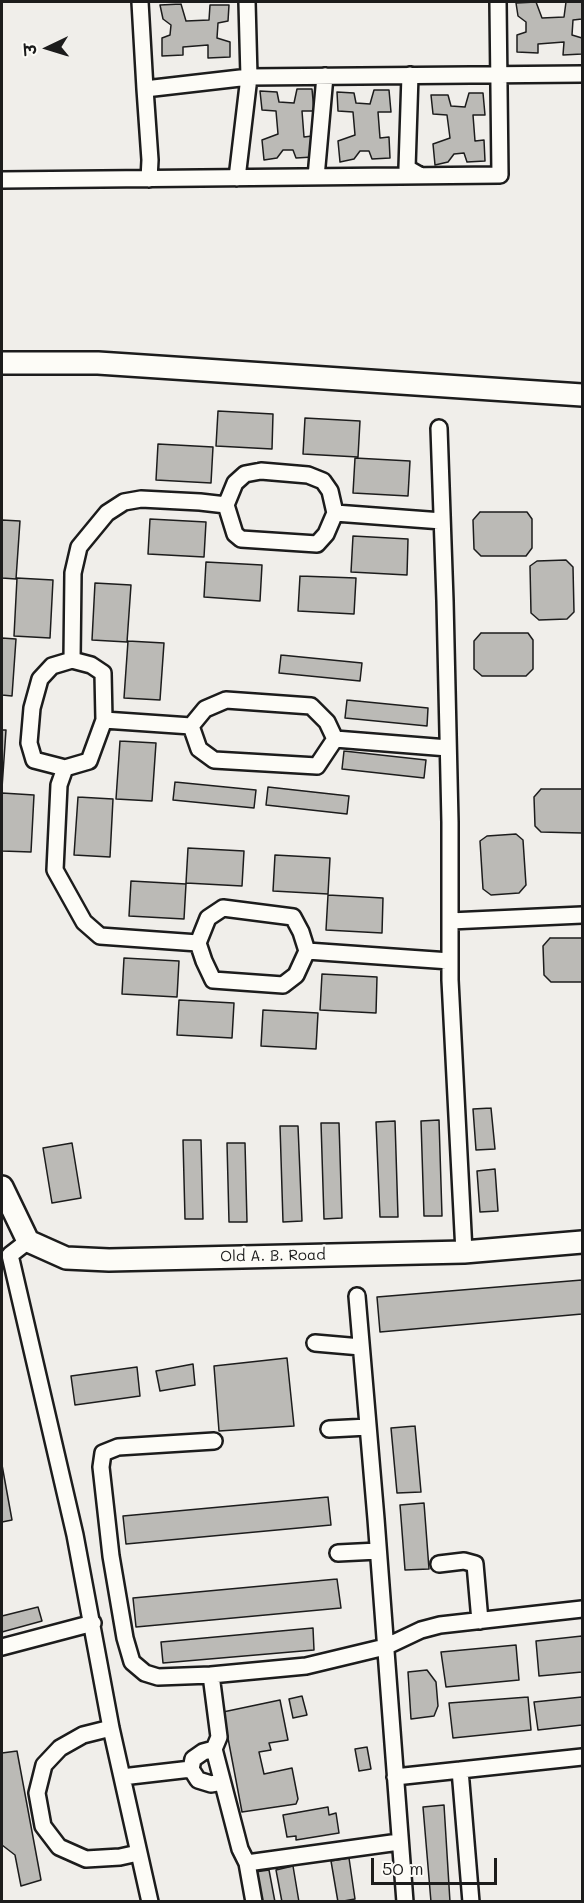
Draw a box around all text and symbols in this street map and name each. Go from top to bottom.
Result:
north arrow [18,18,78,78]
text: उ [19,43,40,55]
street label: Old A. B. Road [220,1246,326,1266]
scale bar [374,1846,500,1884]
text: 50 m [382,1856,424,1880]

